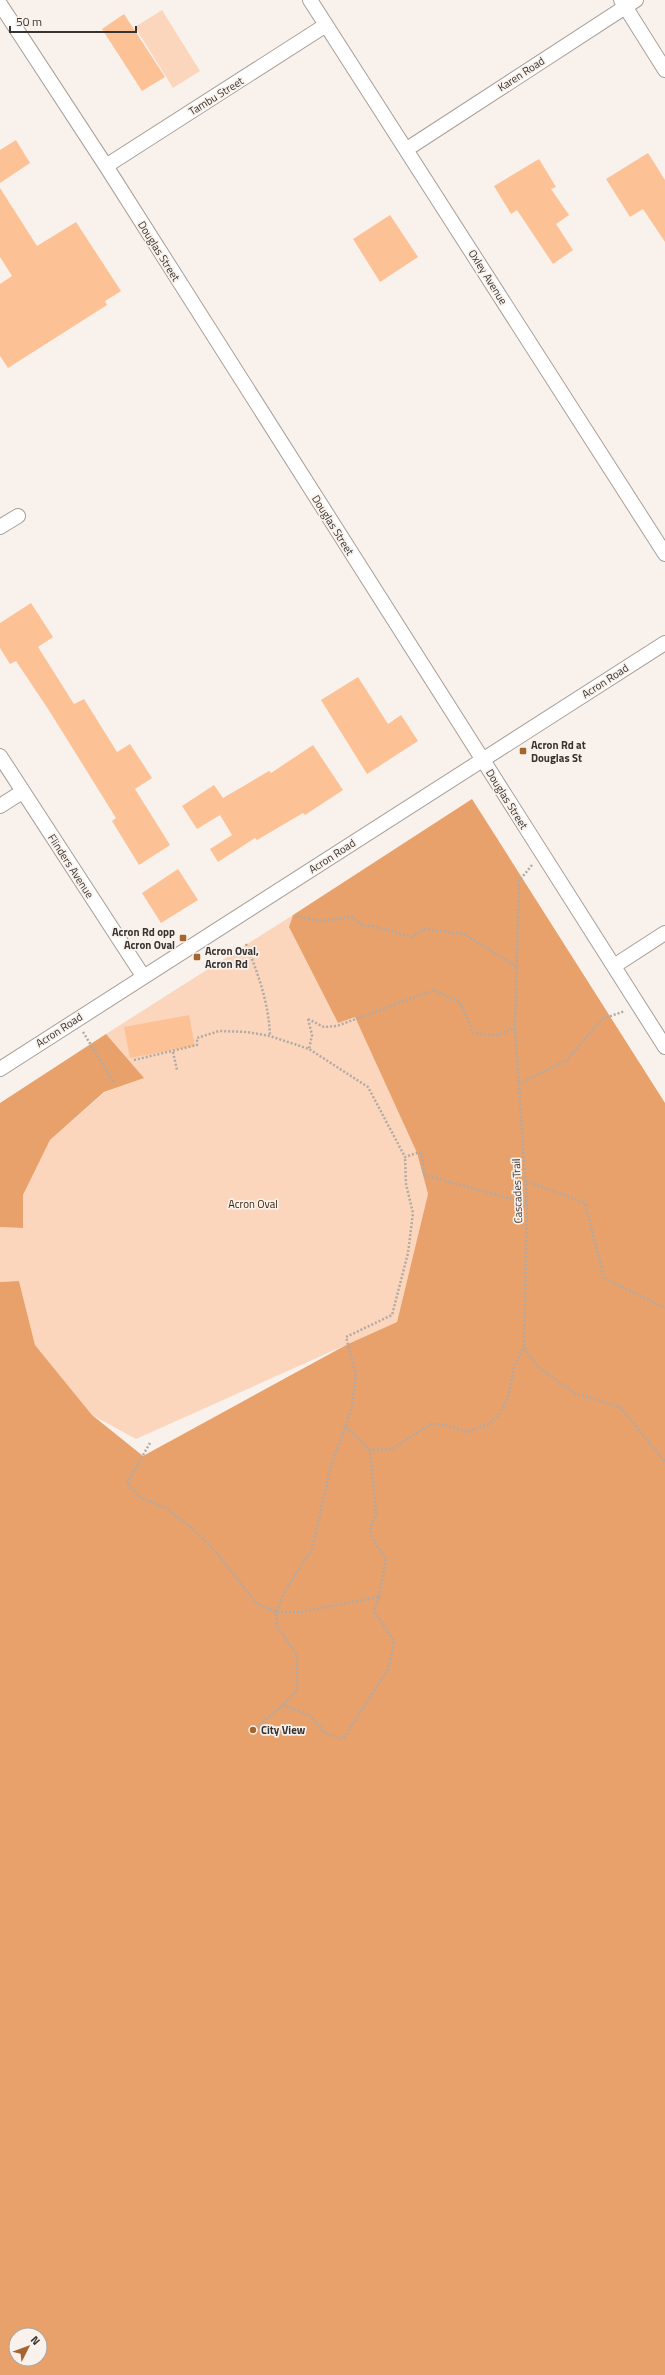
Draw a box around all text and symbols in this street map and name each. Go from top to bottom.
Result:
scale bar [10,8,136,34]
text: 50 m [16,12,42,31]
street label: Karen Road [494,53,548,95]
street label: Tambu Street [186,73,247,119]
street label: Douglas Street [134,218,184,284]
street label: Oxley Avenue [465,246,512,308]
street label: Douglas Street [308,492,358,558]
street label: Acron Road [578,660,632,702]
place label: Acron Rd at Douglas St [531,737,586,766]
marker: Acron Rd at Douglas St [518,746,528,756]
street label: Douglas Street [482,766,532,832]
street label: Flinders Avenue [44,831,98,902]
street label: Acron Road [305,835,359,877]
place label: Acron Rd opp Acron Oval [112,924,175,953]
marker: Acron Rd opp Acron Oval [178,933,188,943]
place label: Acron Oval, Acron Rd [205,943,259,972]
marker: Acron Oval, Acron Rd [192,952,202,962]
street label: Acron Road [32,1009,86,1051]
street label: Cascades Trail [508,1158,526,1224]
park label: Acron Oval [228,1196,278,1212]
place label: City View [261,1722,306,1738]
marker: City View [248,1725,258,1735]
north arrow [8,2327,48,2367]
text: N [27,2332,44,2348]

